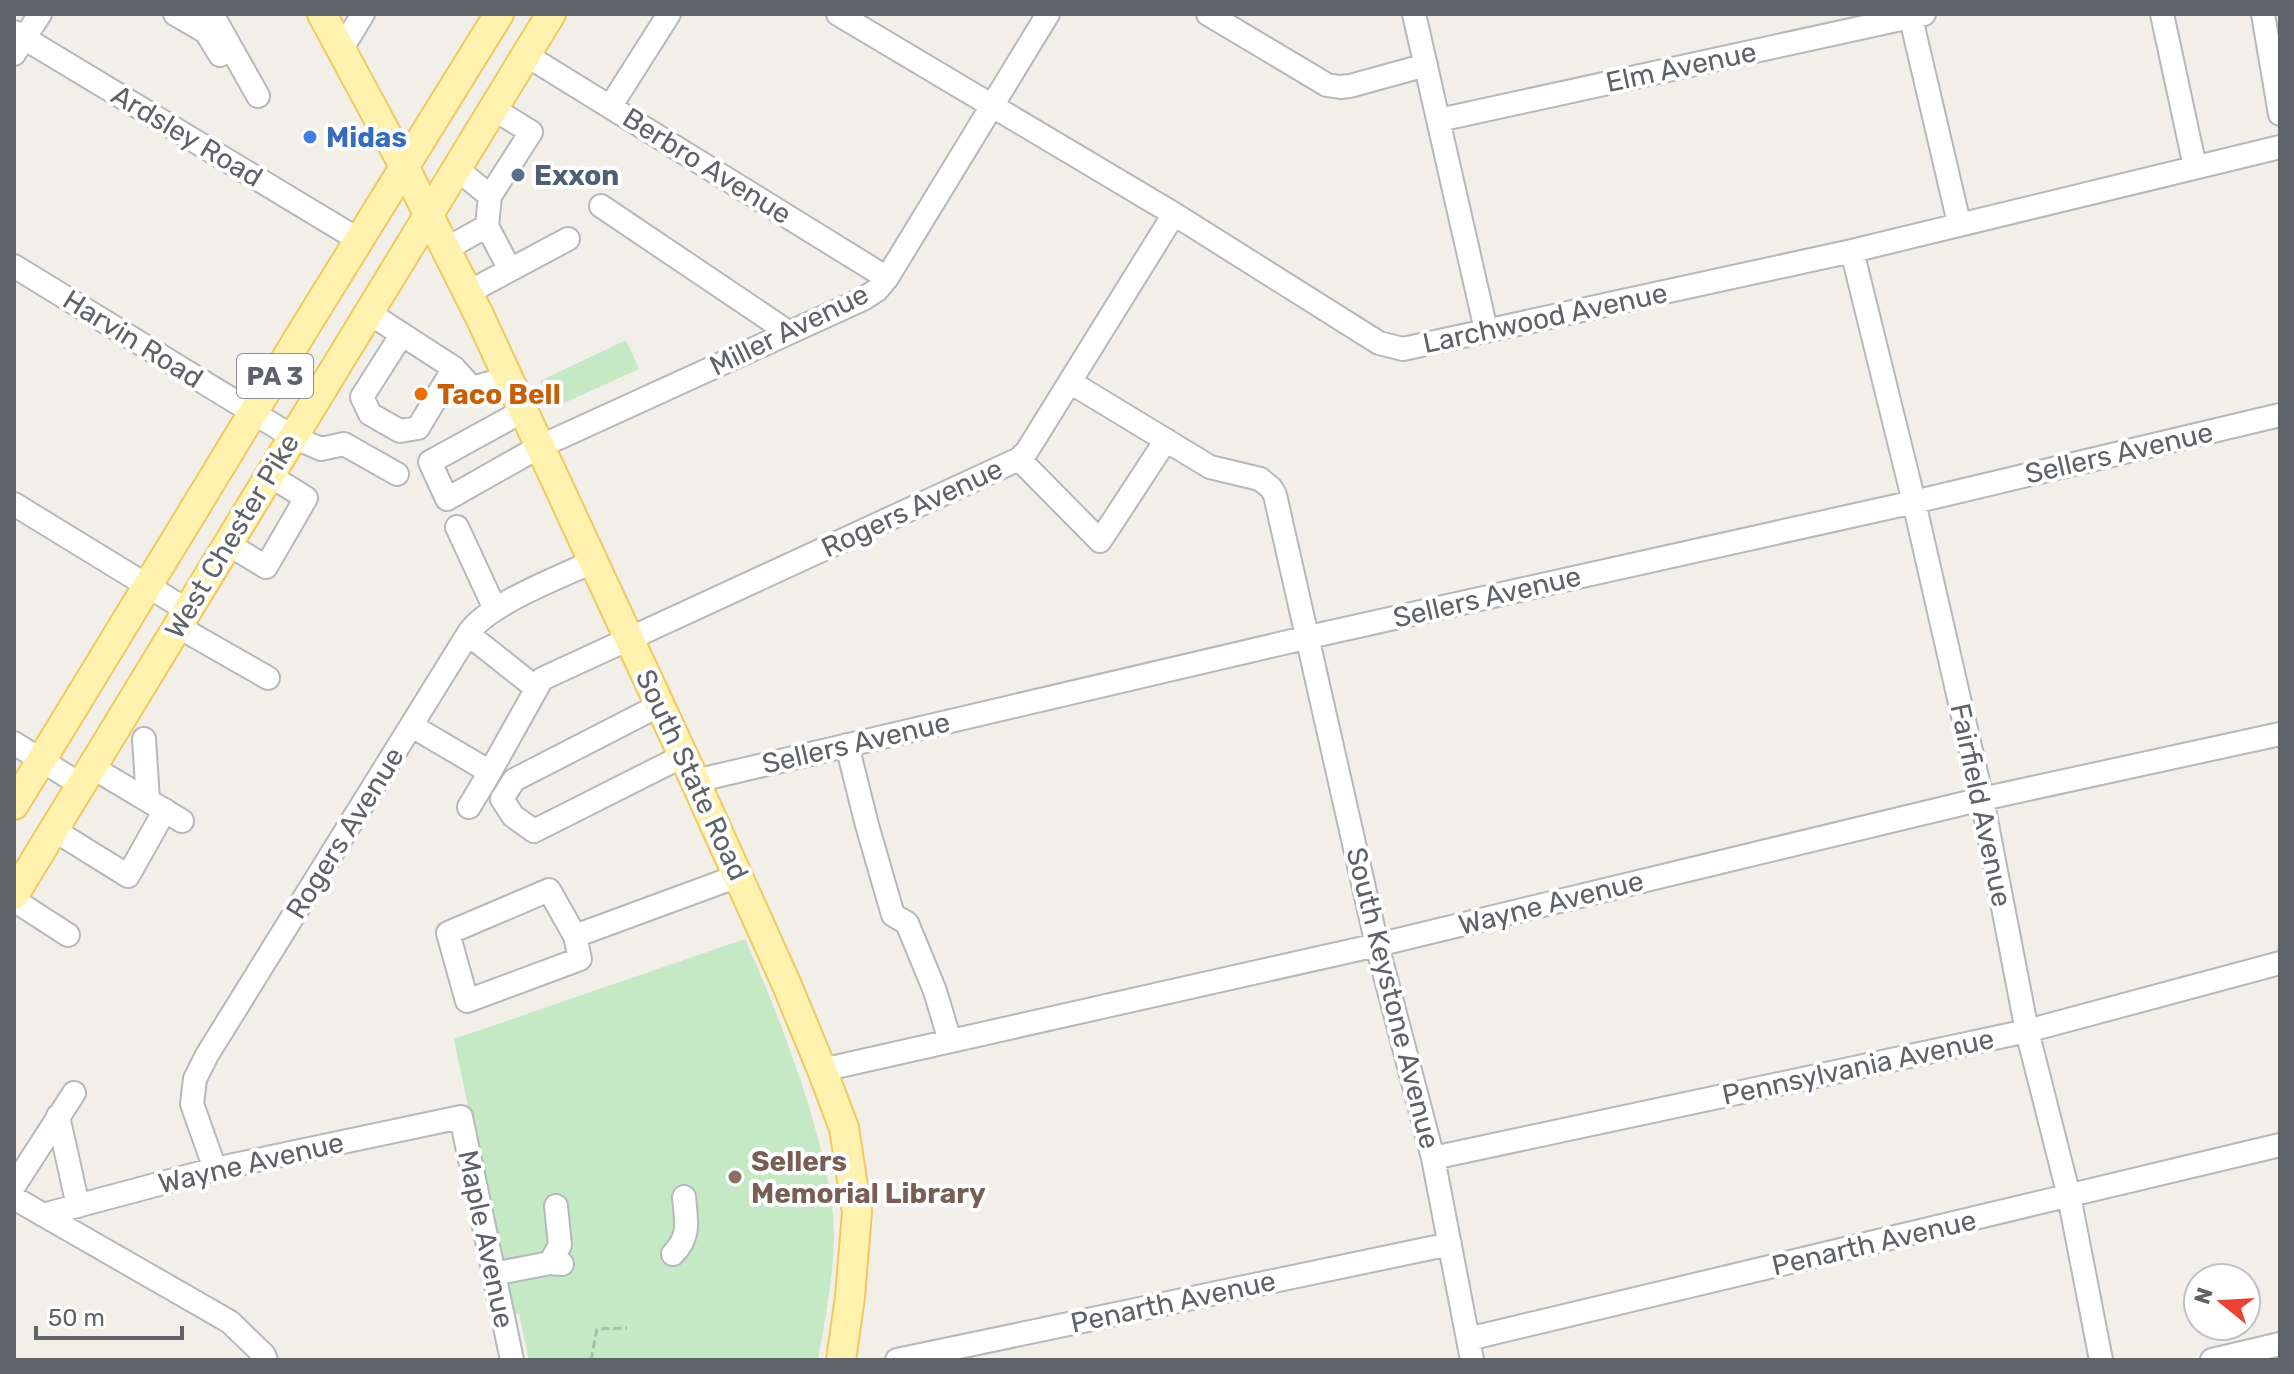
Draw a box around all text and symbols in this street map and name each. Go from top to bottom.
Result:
street label: Elm Avenue [1603,35,1759,99]
street label: Ardsley Road [106,78,268,194]
street label: Berbro Avenue [617,101,797,231]
place label: Midas [326,121,407,154]
marker: Midas [301,128,319,146]
place label: Exxon [534,159,619,192]
marker: Exxon [509,166,527,184]
street label: Larchwood Avenue [1420,276,1670,360]
street label: Miller Avenue [704,277,874,383]
street label: Harvin Road [57,283,209,395]
road number: PA 3 [237,354,313,398]
place label: Taco Bell [437,378,561,411]
marker: Taco Bell [412,385,430,403]
street label: Sellers Avenue [2022,415,2216,491]
street label: West Chester Pike [158,428,306,644]
street label: Rogers Avenue [816,452,1008,564]
street label: Sellers Avenue [1390,559,1584,635]
street label: South State Road [629,664,755,886]
street label: Fairfield Avenue [1943,700,2019,910]
street label: Sellers Avenue [759,705,953,781]
street label: Rogers Avenue [279,741,411,925]
street label: South Keystone Avenue [1340,844,1446,1152]
street label: Wayne Avenue [1455,864,1647,942]
street label: Pennsylvania Avenue [1719,1022,1997,1112]
street label: Wayne Avenue [155,1126,347,1200]
place label: Sellers Memorial Library [751,1145,986,1210]
street label: Maple Avenue [451,1147,521,1331]
marker: Sellers Memorial Library [726,1168,744,1186]
street label: Penarth Avenue [1769,1203,1979,1283]
north arrow [2182,1262,2262,1342]
street label: Penarth Avenue [1067,1264,1279,1340]
text: N [2188,1284,2219,1308]
scale bar [36,1290,182,1340]
text: 50 m [48,1304,105,1332]

